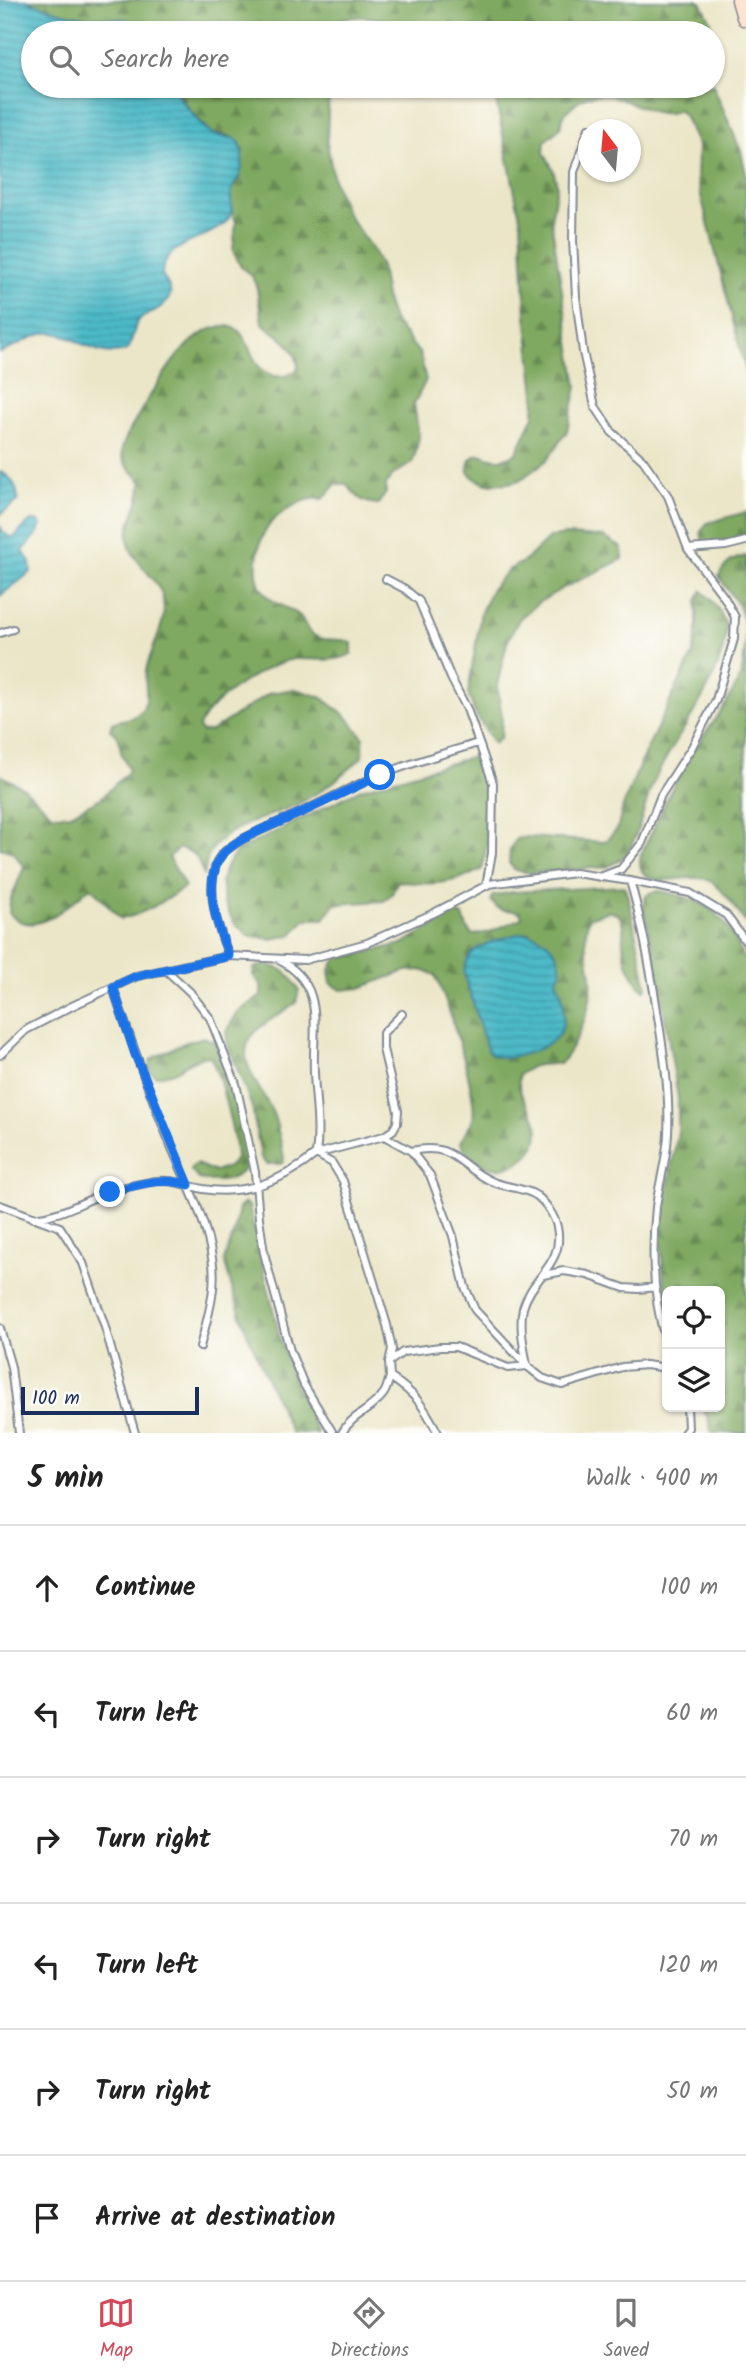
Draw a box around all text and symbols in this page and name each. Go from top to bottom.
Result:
search box [21,21,725,98]
text: Search here [101,39,229,81]
icon: search [45,41,83,79]
north arrow [578,119,641,182]
route start [364,759,395,790]
route end [94,1176,125,1207]
map controls [662,1286,725,1412]
button: locate [662,1286,725,1349]
button: layers [662,1349,725,1412]
scale bar [21,1384,200,1416]
text: 100 m [32,1384,80,1414]
text: 5 min [28,1455,104,1503]
text: Walk · 400 m [586,1461,718,1497]
text: Continue [95,1567,196,1609]
icon: ahead [28,1569,66,1607]
text: 100 m [660,1570,718,1606]
text: Turn left [95,1693,198,1735]
icon: left [28,1695,66,1733]
text: 60 m [666,1696,718,1732]
text: Turn right [95,1819,211,1861]
icon: right [28,1821,66,1859]
text: 70 m [668,1822,718,1858]
text: Turn left [95,1945,198,1987]
icon: left [28,1947,66,1985]
text: 120 m [658,1948,718,1984]
text: Turn right [95,2071,211,2113]
icon: right [28,2073,66,2111]
text: 50 m [667,2074,718,2110]
text: Arrive at destination [95,2197,335,2239]
icon: arrive [28,2199,66,2237]
tab: Map [97,2294,135,2366]
tab: Directions [330,2294,409,2366]
tab: Saved [604,2294,649,2366]

